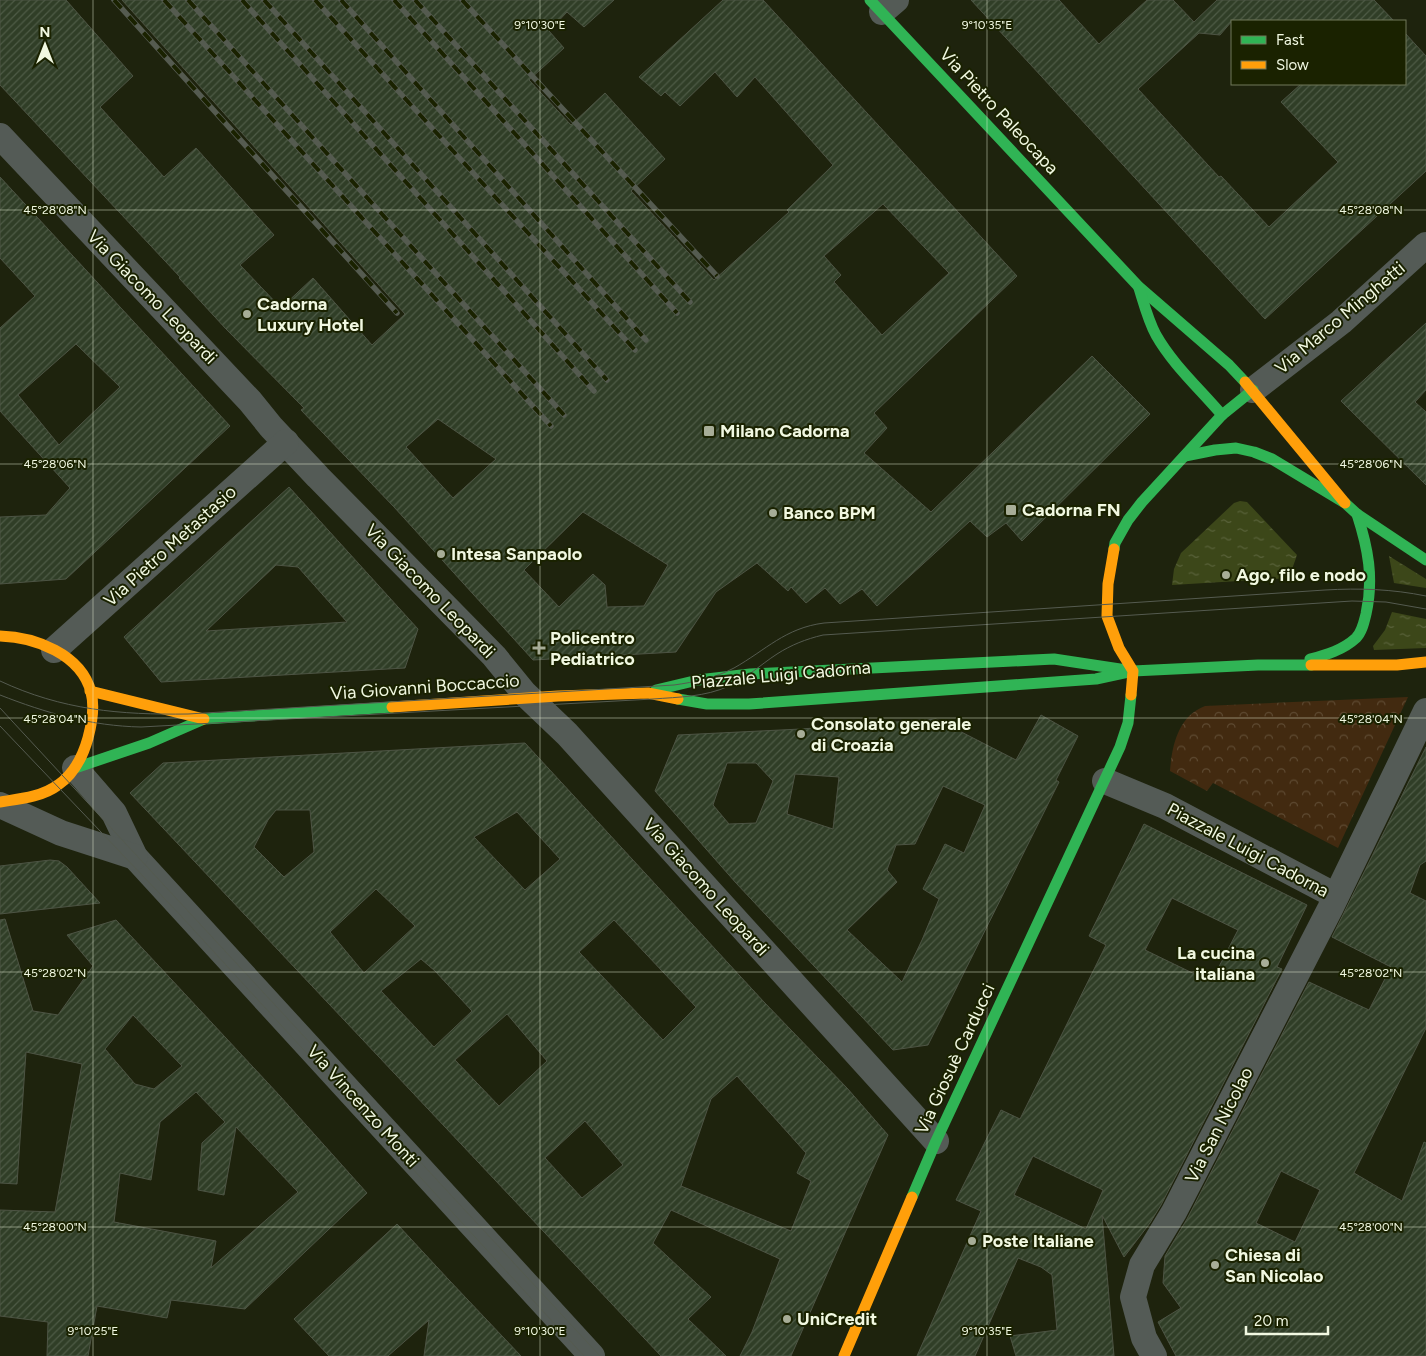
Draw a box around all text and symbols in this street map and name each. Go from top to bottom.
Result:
text: 9°10'30"E [514,18,566,32]
text: 9°10'35"E [962,18,1012,32]
north arrow [20,20,70,70]
legend [1231,20,1406,85]
text: N [40,24,50,41]
text: Fast [1276,31,1305,49]
street label: Via Pietro Paleocapa [935,43,1063,179]
text: Slow [1276,56,1309,74]
text: 45°28'08"N [23,203,87,217]
text: 45°28'08"N [1339,203,1403,217]
street label: Via Giacomo Leopardi [82,225,222,369]
street label: Via Marco Minghetti [1270,257,1410,379]
place label: Cadorna Luxury Hotel [257,293,364,336]
marker: Cadorna Luxury Hotel [241,308,253,320]
place label: Milano Cadorna [720,420,850,442]
marker: Milano Cadorna [702,424,716,438]
text: 45°28'06"N [24,457,86,471]
text: 45°28'06"N [1340,457,1402,471]
street label: Via Pietro Metastasio [99,481,241,611]
place label: Cadorna FN [1022,499,1121,521]
place label: Banco BPM [783,502,876,524]
marker: Cadorna FN [1004,503,1018,517]
marker: Banco BPM [767,507,779,519]
street label: Via Giacomo Leopardi [360,519,500,663]
place label: Intesa Sanpaolo [451,543,582,565]
marker: Intesa Sanpaolo [435,548,447,560]
place label: Ago, filo e nodo [1236,564,1366,586]
marker: Ago, filo e nodo [1220,569,1232,581]
place label: Policentro Pediatrico [550,627,635,670]
marker: Policentro Pediatrico [532,641,546,655]
street label: Piazzale Luigi Cadorna [690,656,872,694]
street label: Via Giovanni Boccaccio [330,669,520,705]
text: 45°28'04"N [23,712,87,726]
text: 45°28'04"N [1339,712,1403,726]
place label: Consolato generale di Croazia [811,713,971,756]
marker: Consolato generale di Croazia [795,728,807,740]
street label: Piazzale Luigi Cadorna [1163,798,1333,902]
street label: Via Giacomo Leopardi [638,814,774,960]
place label: La cucina italiana [1177,942,1255,985]
marker: La cucina italiana [1259,957,1271,969]
text: 45°28'02"N [24,966,86,980]
text: 45°28'02"N [1340,966,1402,980]
street label: Via Giosuè Carducci [910,980,1000,1138]
street label: Via Vincenzo Monti [302,1040,424,1172]
street label: Via San Nicolao [1180,1063,1258,1187]
text: 45°28'00"N [23,1220,87,1234]
text: 45°28'00"N [1339,1220,1403,1234]
place label: Poste Italiane [982,1230,1094,1252]
marker: Poste Italiane [966,1235,978,1247]
place label: Chiesa di San Nicolao [1225,1244,1323,1287]
marker: Chiesa di San Nicolao [1209,1259,1221,1271]
scale bar [1246,1304,1328,1336]
place label: UniCredit [797,1308,877,1330]
text: 20 m [1254,1312,1288,1330]
marker: UniCredit [781,1313,793,1325]
text: 9°10'25"E [68,1324,118,1338]
text: 9°10'30"E [514,1324,566,1338]
text: 9°10'35"E [962,1324,1012,1338]

